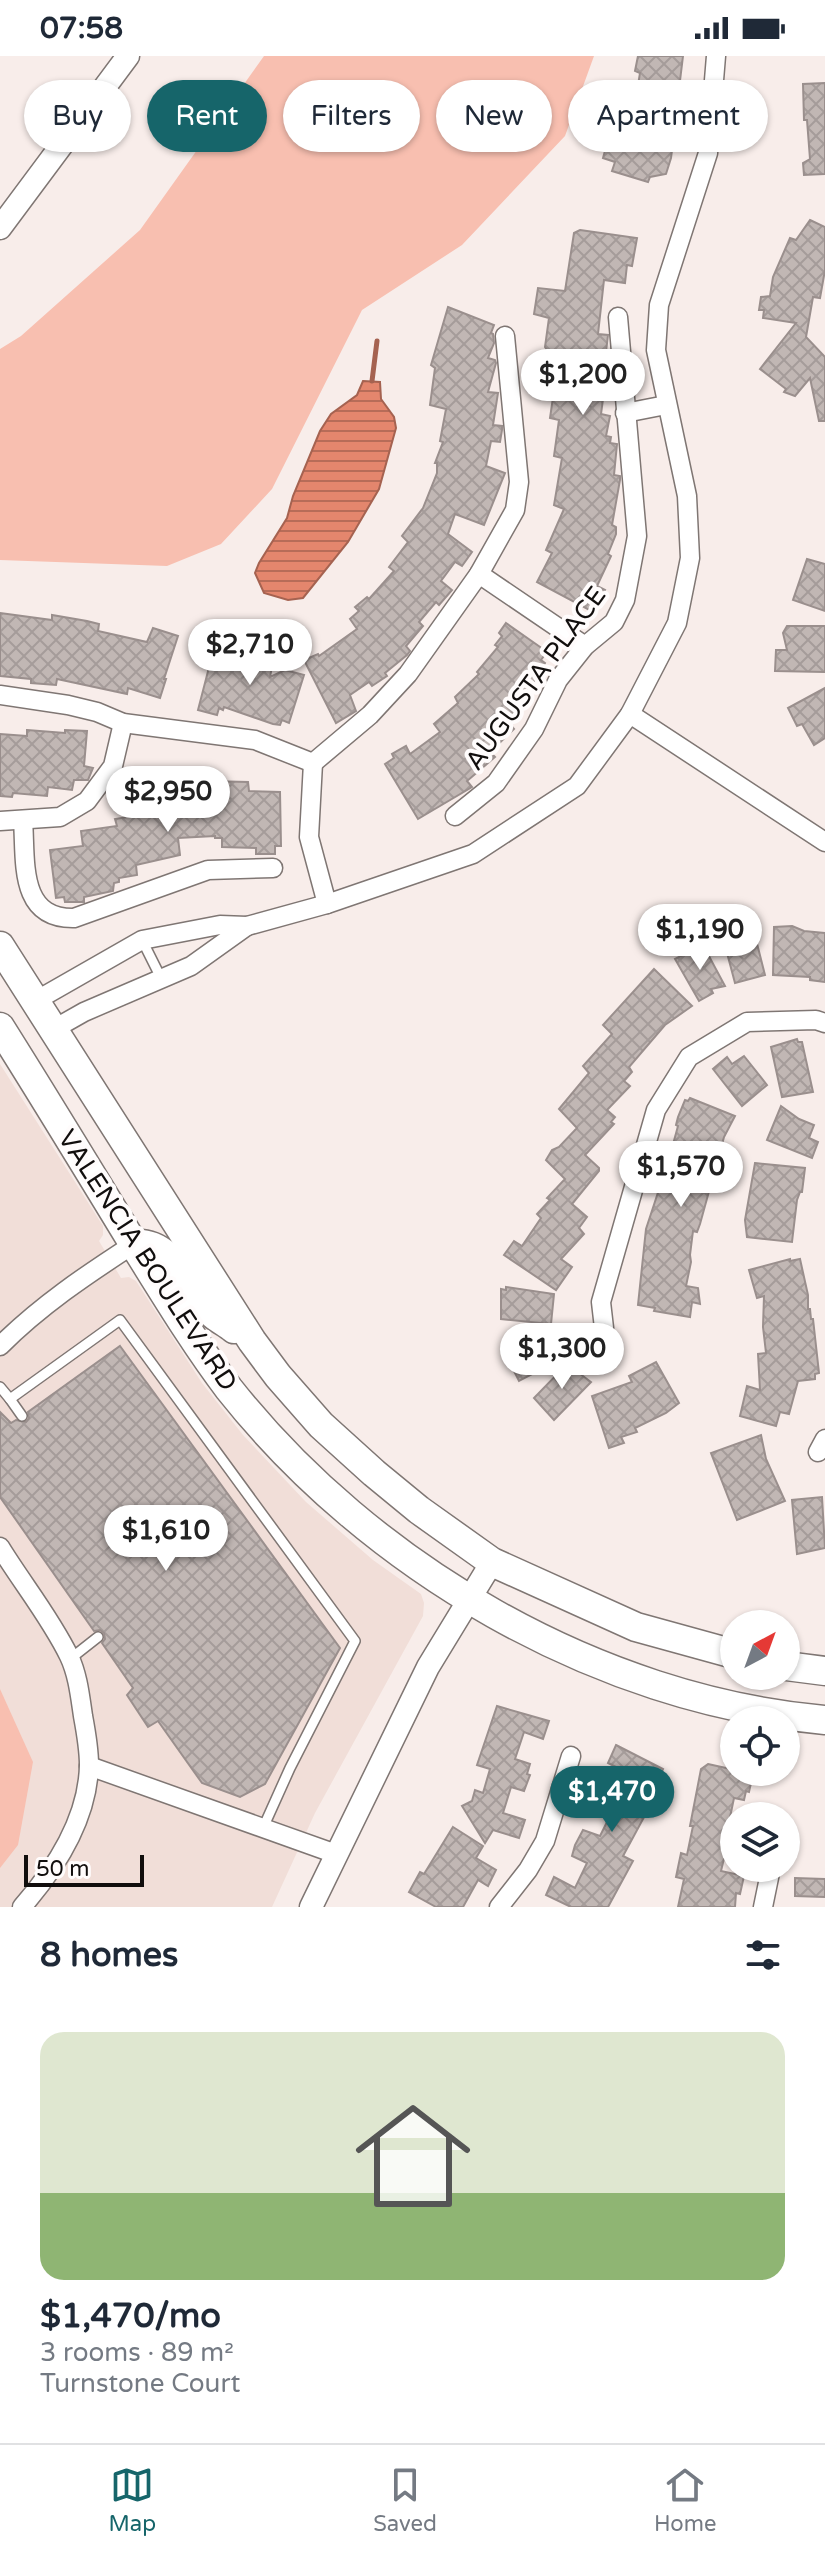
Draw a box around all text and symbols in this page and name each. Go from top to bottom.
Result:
text: 07:58 [40,10,123,47]
chip: Buy [24,80,131,152]
chip: Rent [147,80,267,152]
chip: Filters [283,80,420,152]
chip: New [436,80,552,152]
chip: Apartment [568,80,768,152]
pin: $1,200 [518,349,648,417]
text: $1,200 [539,359,627,390]
street label: AUGUSTA PLACE [458,581,612,776]
pin: $2,710 [185,619,315,687]
text: $2,710 [206,629,294,660]
pin: $2,950 [103,766,233,834]
text: $2,950 [124,776,212,807]
pin: $1,190 [635,904,765,972]
text: $1,190 [656,914,744,945]
street label: VALENCIA BOULEVARD [51,1124,244,1397]
pin: $1,570 [616,1141,746,1209]
text: $1,570 [637,1151,725,1182]
pin: $1,300 [497,1323,627,1391]
text: $1,300 [518,1333,606,1364]
pin: $1,610 [101,1505,231,1573]
text: $1,610 [122,1515,210,1546]
north arrow [720,1610,800,1690]
map controls [720,1610,800,1882]
button: locate [720,1706,800,1786]
pin: $1,470 [547,1766,677,1834]
text: $1,470 [568,1776,656,1807]
button: layers [720,1802,800,1882]
scale bar [24,1851,144,1887]
text: 50 m [36,1856,90,1882]
icon: filters [741,1933,785,1977]
text: 8 homes [40,1935,178,1976]
icon: home [341,2084,485,2228]
text: $1,470/mo [40,2296,221,2337]
text: 3 rooms · 89 m² [40,2337,234,2368]
text: Turnstone Court [40,2368,240,2399]
tab: Map [109,2463,156,2537]
tab: Saved [373,2463,437,2537]
tab: Home [654,2463,716,2537]

